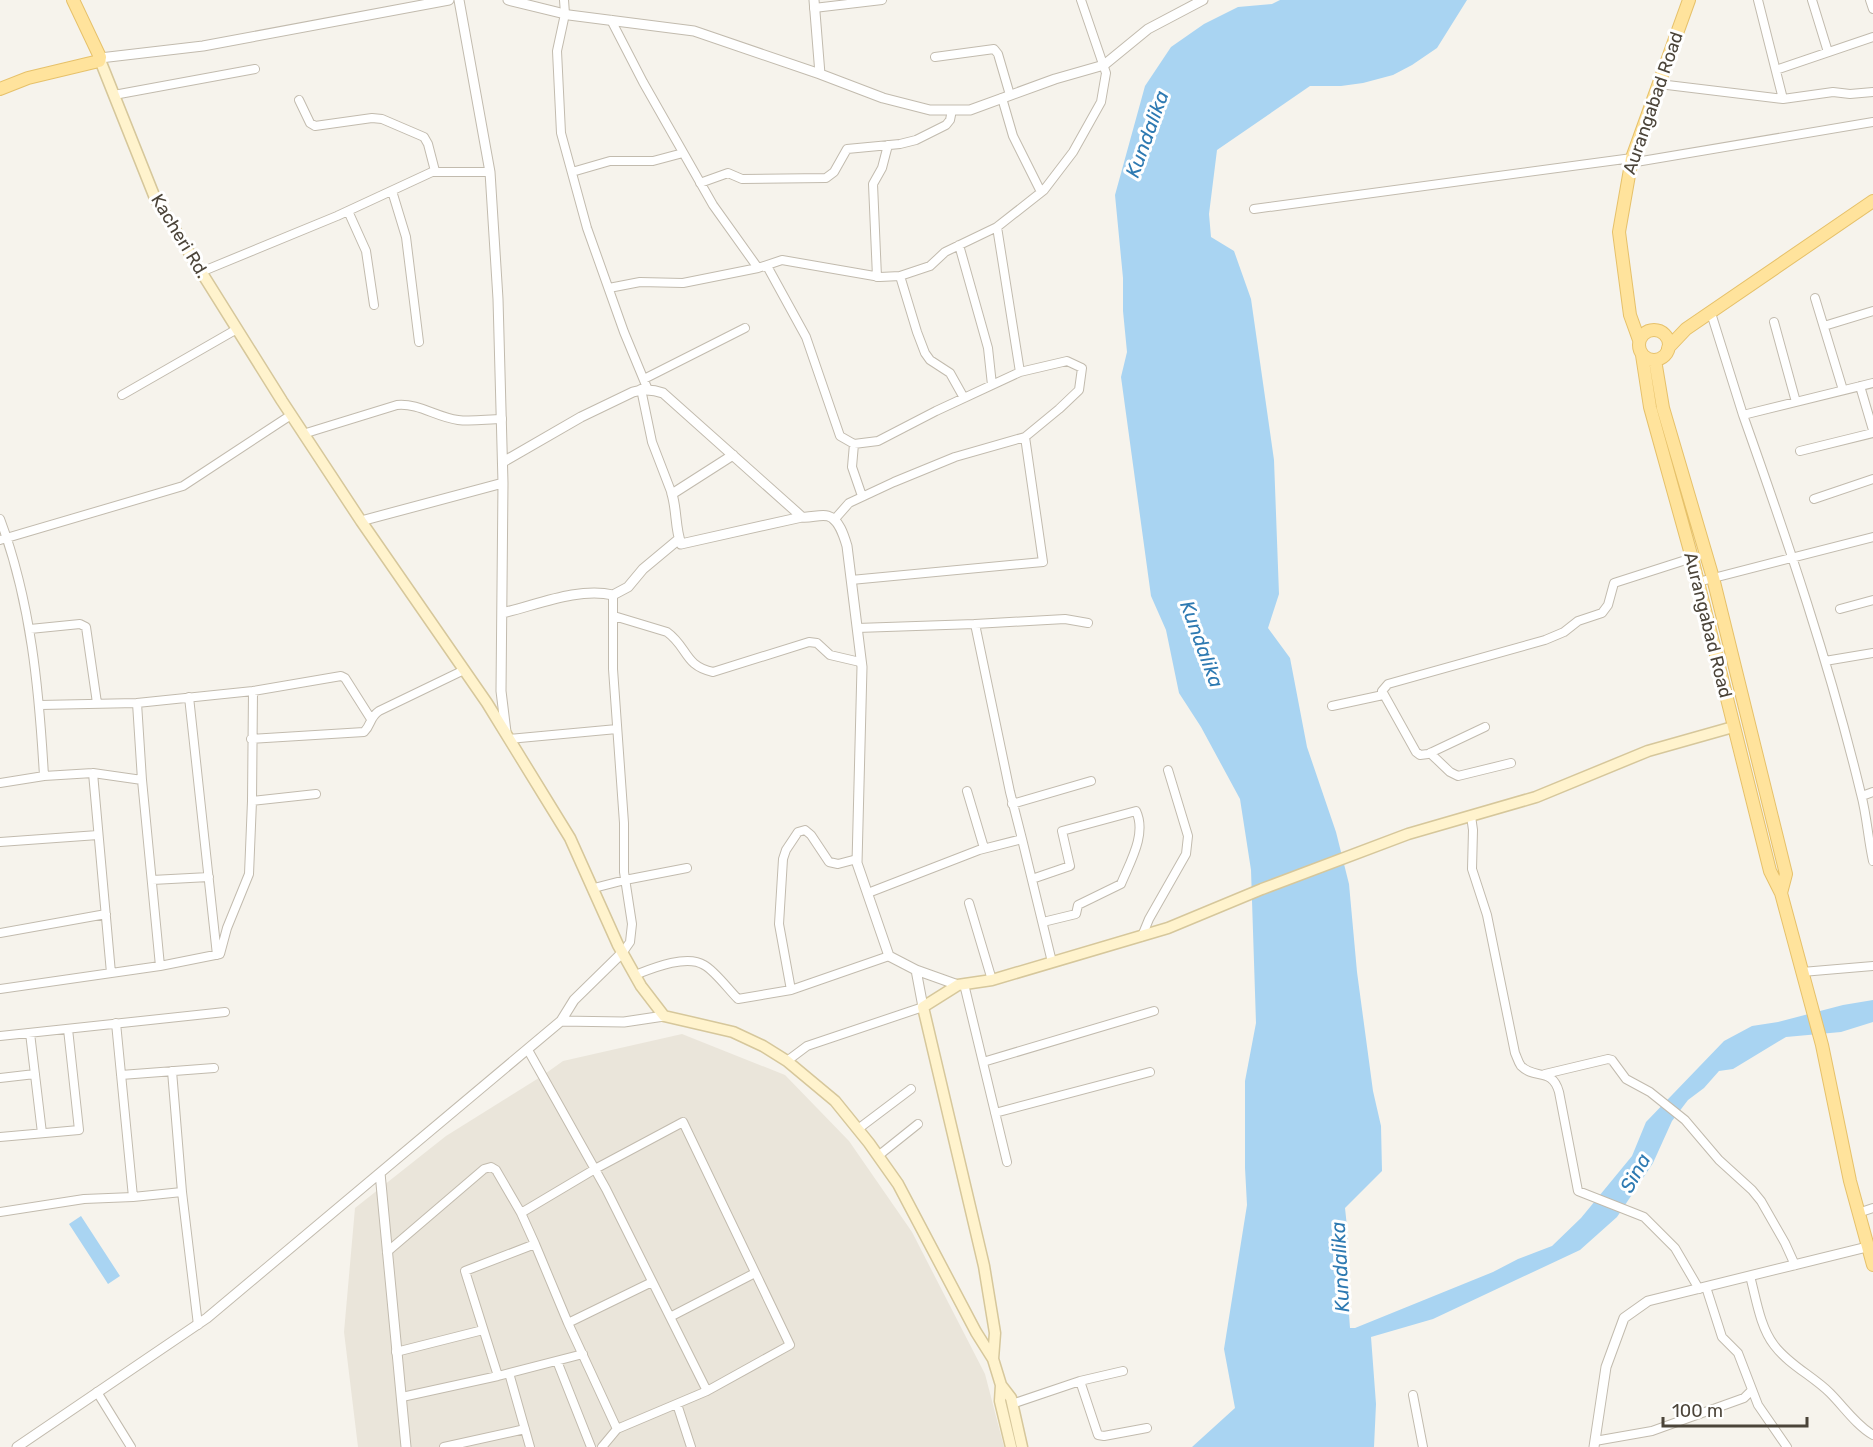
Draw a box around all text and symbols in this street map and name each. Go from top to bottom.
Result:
street label: Aurangabad Road [1618,29,1688,177]
water label: Kundalika [1120,87,1174,181]
street label: Kacheri Rd. [146,190,214,282]
street label: Aurangabad Road [1679,550,1737,700]
water label: Kundalika [1175,597,1229,691]
water label: Sina [1615,1149,1656,1197]
water label: Kundalika [1326,1221,1354,1313]
scale bar [1663,1390,1807,1428]
text: 100 m [1672,1400,1723,1422]

